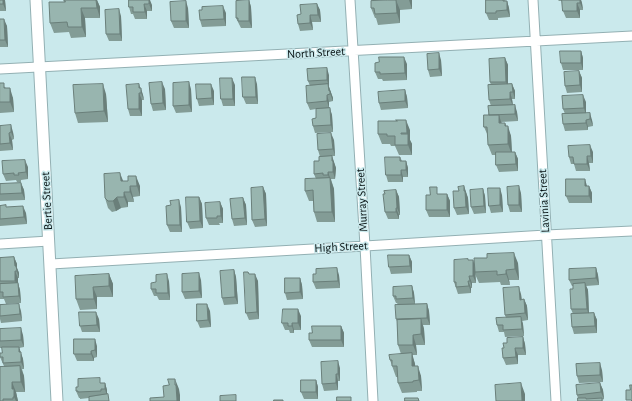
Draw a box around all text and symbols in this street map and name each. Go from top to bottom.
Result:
street label: North Street [287,44,345,62]
street label: Murray Street [353,168,371,232]
street label: Lavinia Street [535,169,553,233]
street label: Bertie Street [38,172,56,230]
street label: High Street [314,238,368,256]

